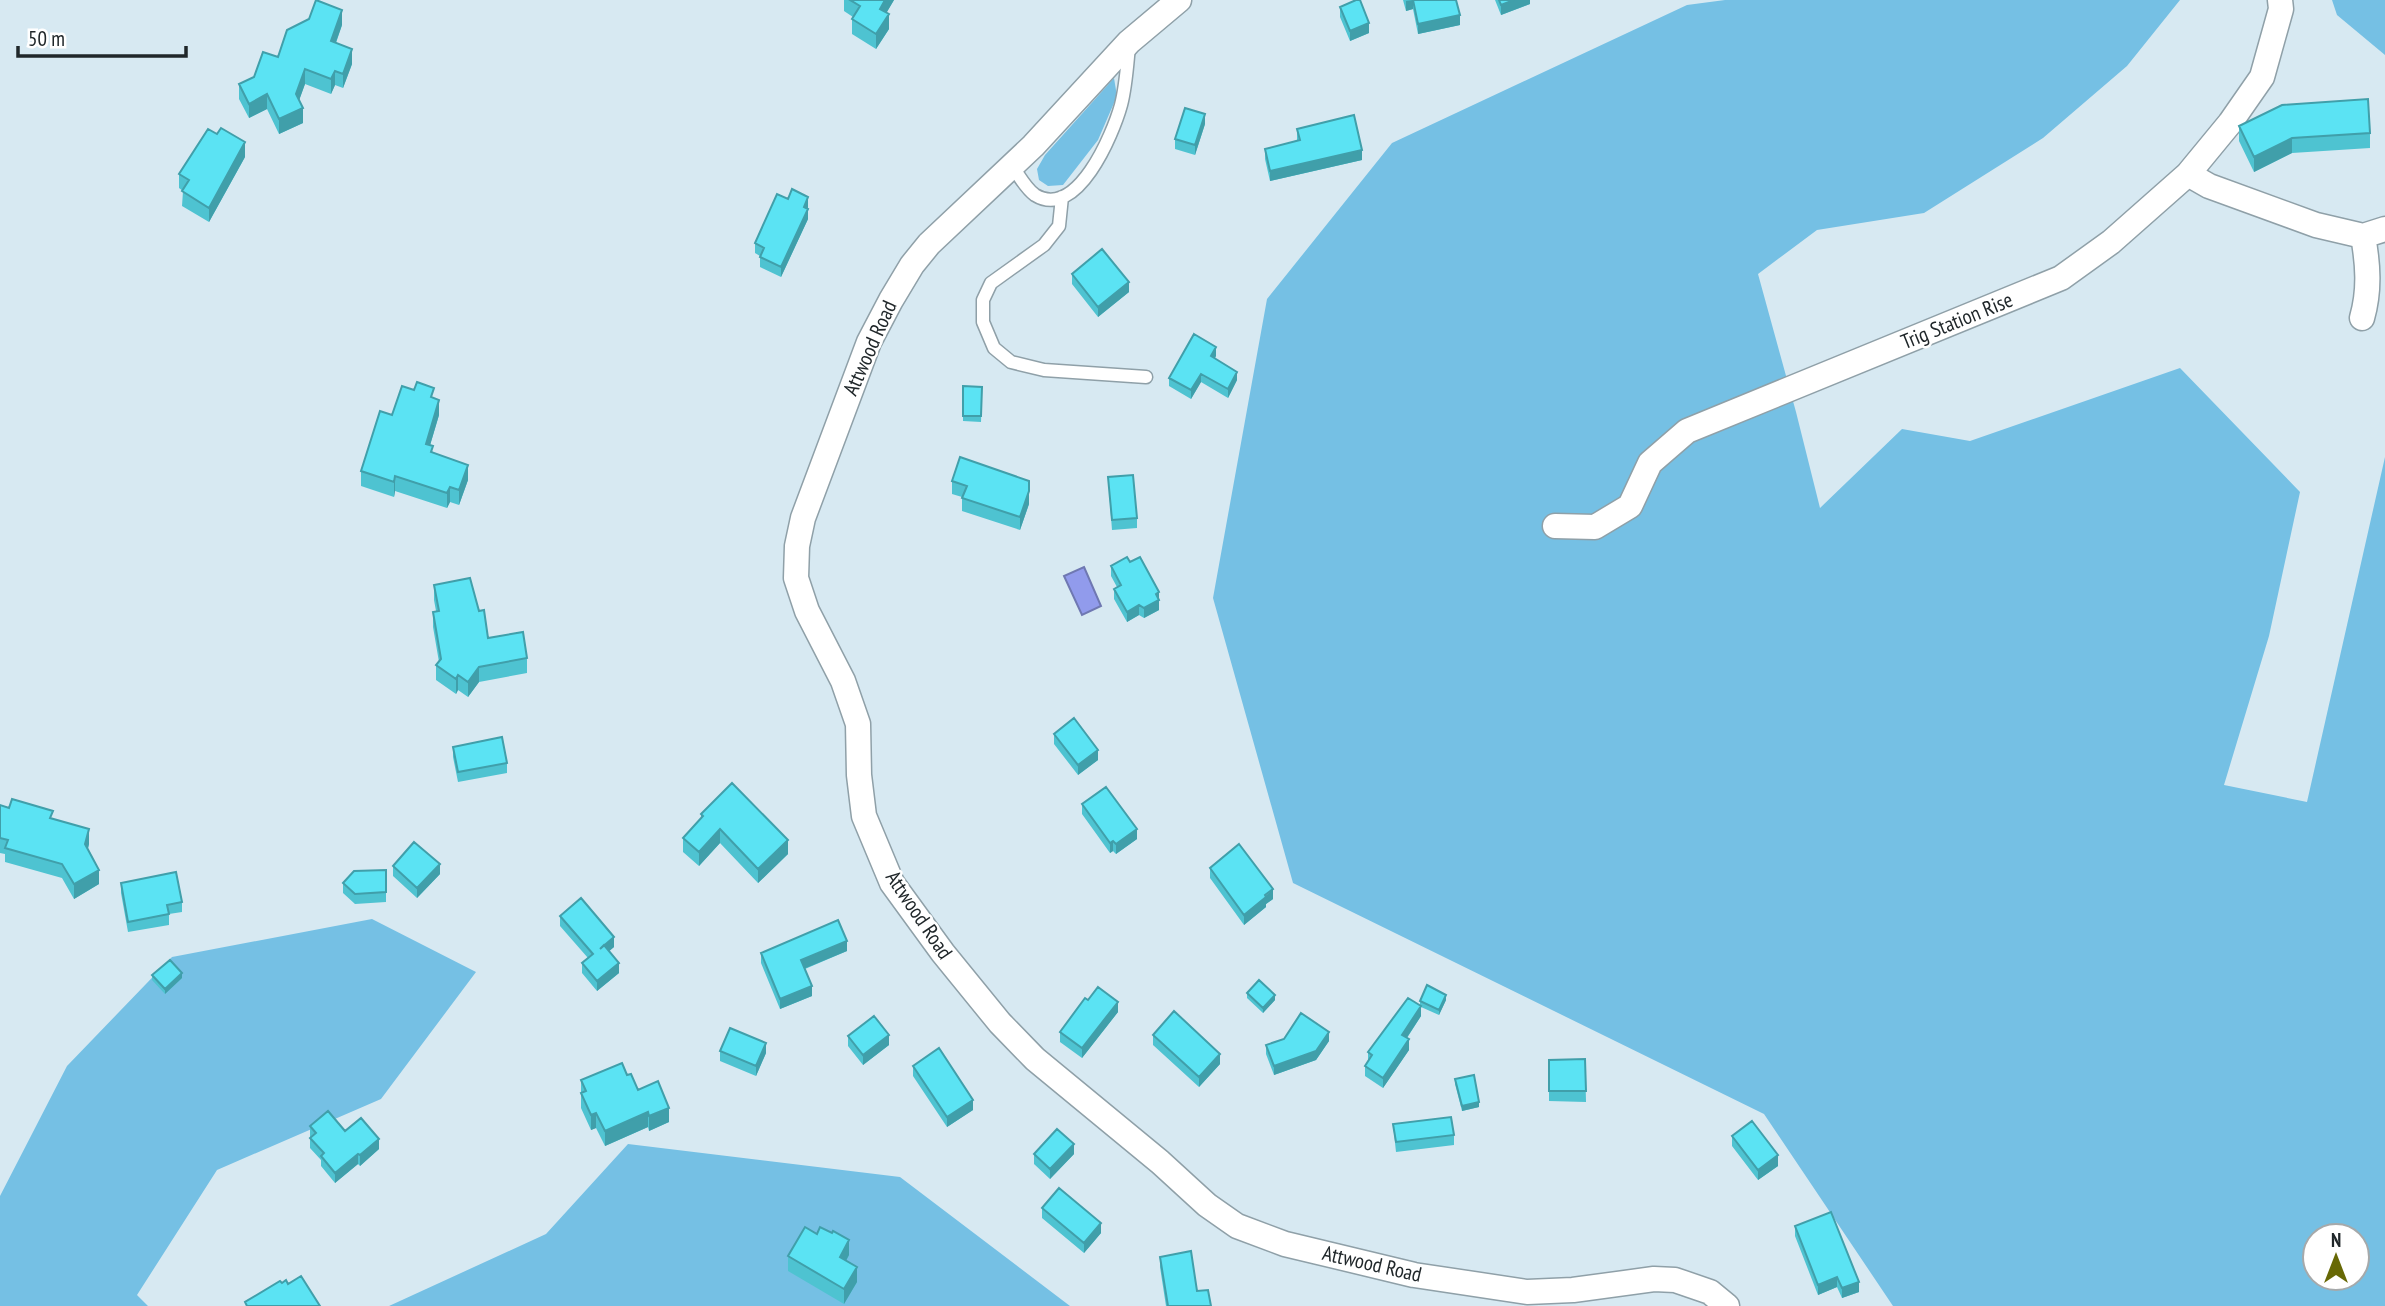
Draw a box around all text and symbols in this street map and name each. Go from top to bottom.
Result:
scale bar [18,14,186,58]
text: 50 m [28,25,65,52]
street label: Trig Station Rise [1897,286,2017,355]
street label: Attwood Road [837,296,902,399]
street label: Attwood Road [880,865,959,964]
north arrow [2301,1222,2371,1292]
text: N [2331,1228,2341,1252]
street label: Attwood Road [1320,1239,1424,1288]

